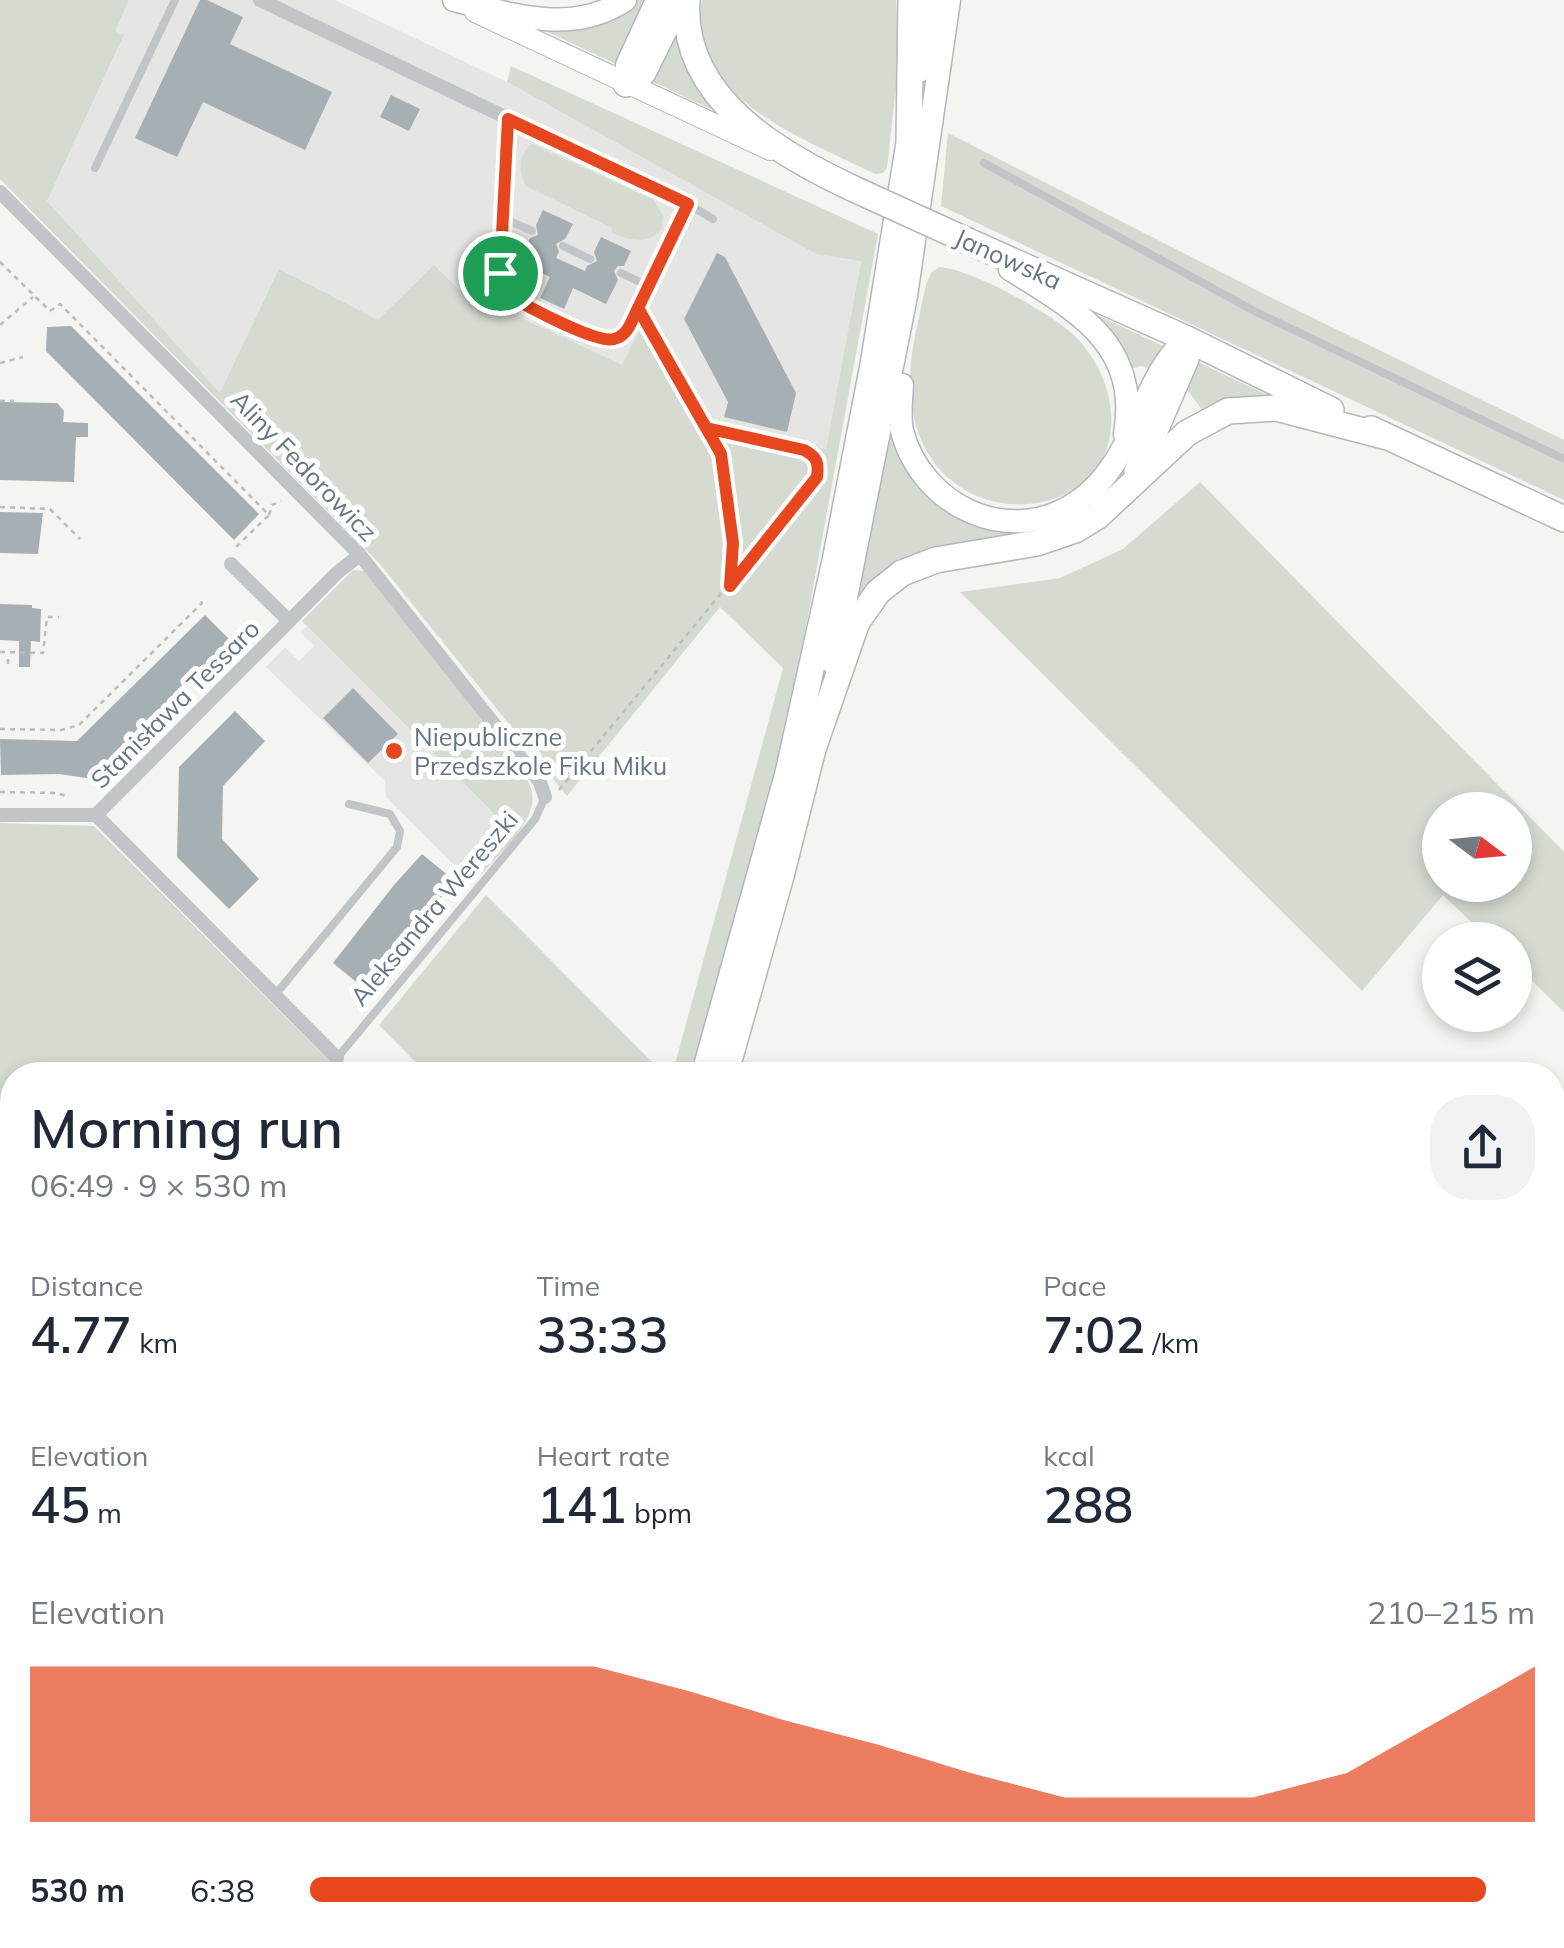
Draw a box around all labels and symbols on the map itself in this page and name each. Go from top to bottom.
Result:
street label: Janowska [950,221,1066,296]
pin [458,231,543,316]
street label: Aliny Fedorowicz [225,384,384,547]
street label: Stanisława Tessaro [84,613,265,794]
place label: Niepubliczne Przedszkole Fiku Miku [414,721,667,781]
marker: Niepubliczne Przedszkole Fiku Miku [383,740,405,762]
north arrow [1422,792,1532,902]
street label: Aleksandra Wereszki [343,804,524,1011]

